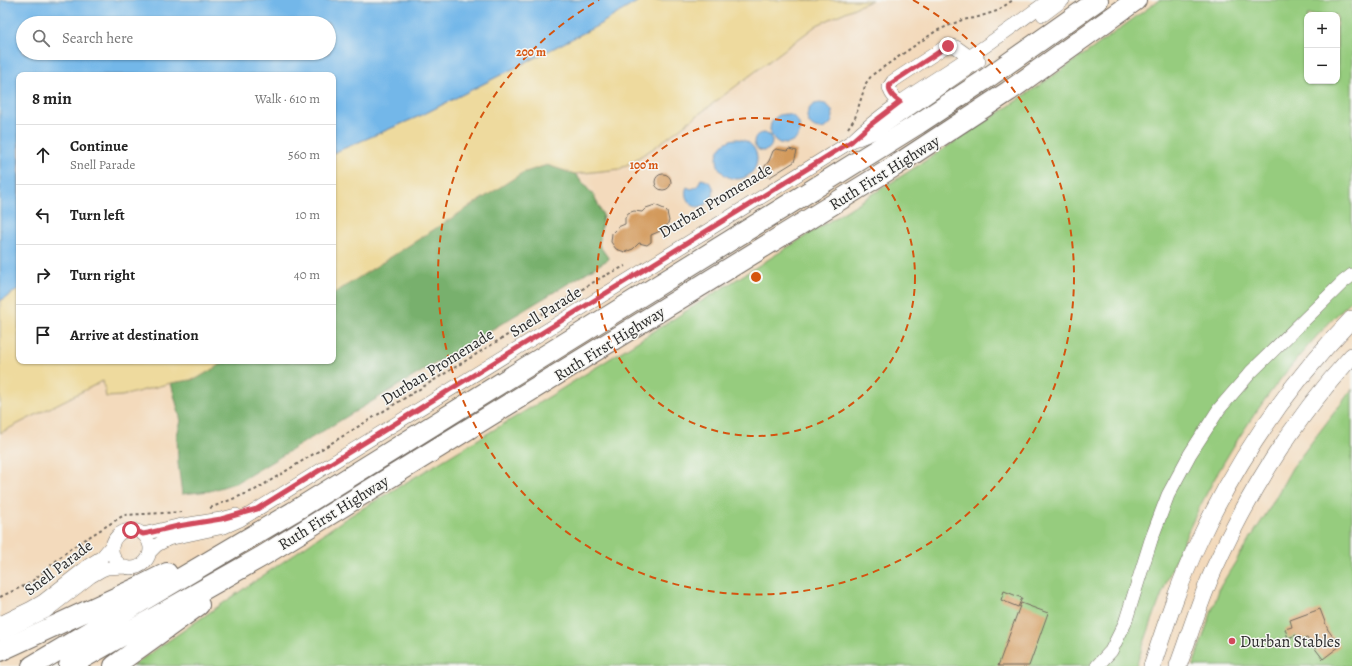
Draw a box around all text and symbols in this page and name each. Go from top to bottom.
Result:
map controls [1304,12,1340,84]
button: + [1304,12,1340,48]
search box [16,16,336,60]
icon: search [30,27,52,49]
text: Search here [62,28,133,48]
route end [939,37,957,55]
text: 200 m [516,44,546,60]
button: − [1304,48,1340,84]
text: 8 min [32,87,72,110]
text: Walk · 610 m [255,90,320,107]
street label: Ruth First Highway [825,130,945,216]
text: Continue [70,136,128,156]
icon: ahead [32,144,54,166]
text: 560 m [288,146,320,163]
text: Snell Parade [70,156,135,173]
text: 100 m [630,157,658,173]
street label: Durban Promenade [655,158,776,243]
icon: left [32,204,54,226]
text: Turn left [70,205,125,225]
text: 10 m [295,206,320,223]
icon: right [32,264,54,286]
text: Turn right [70,265,135,285]
text: 40 m [294,266,320,283]
centre of rings [749,270,763,284]
street label: Snell Parade [506,281,585,342]
street label: Ruth First Highway [550,301,670,387]
street label: Durban Promenade [377,323,498,410]
icon: arrive [32,324,54,346]
text: Arrive at destination [70,325,199,345]
street label: Ruth First Highway [274,470,394,556]
route start [122,521,140,539]
street label: Snell Parade [20,535,97,601]
place label: Durban Stables [1240,631,1340,653]
marker: Durban Stables [1227,636,1237,646]

